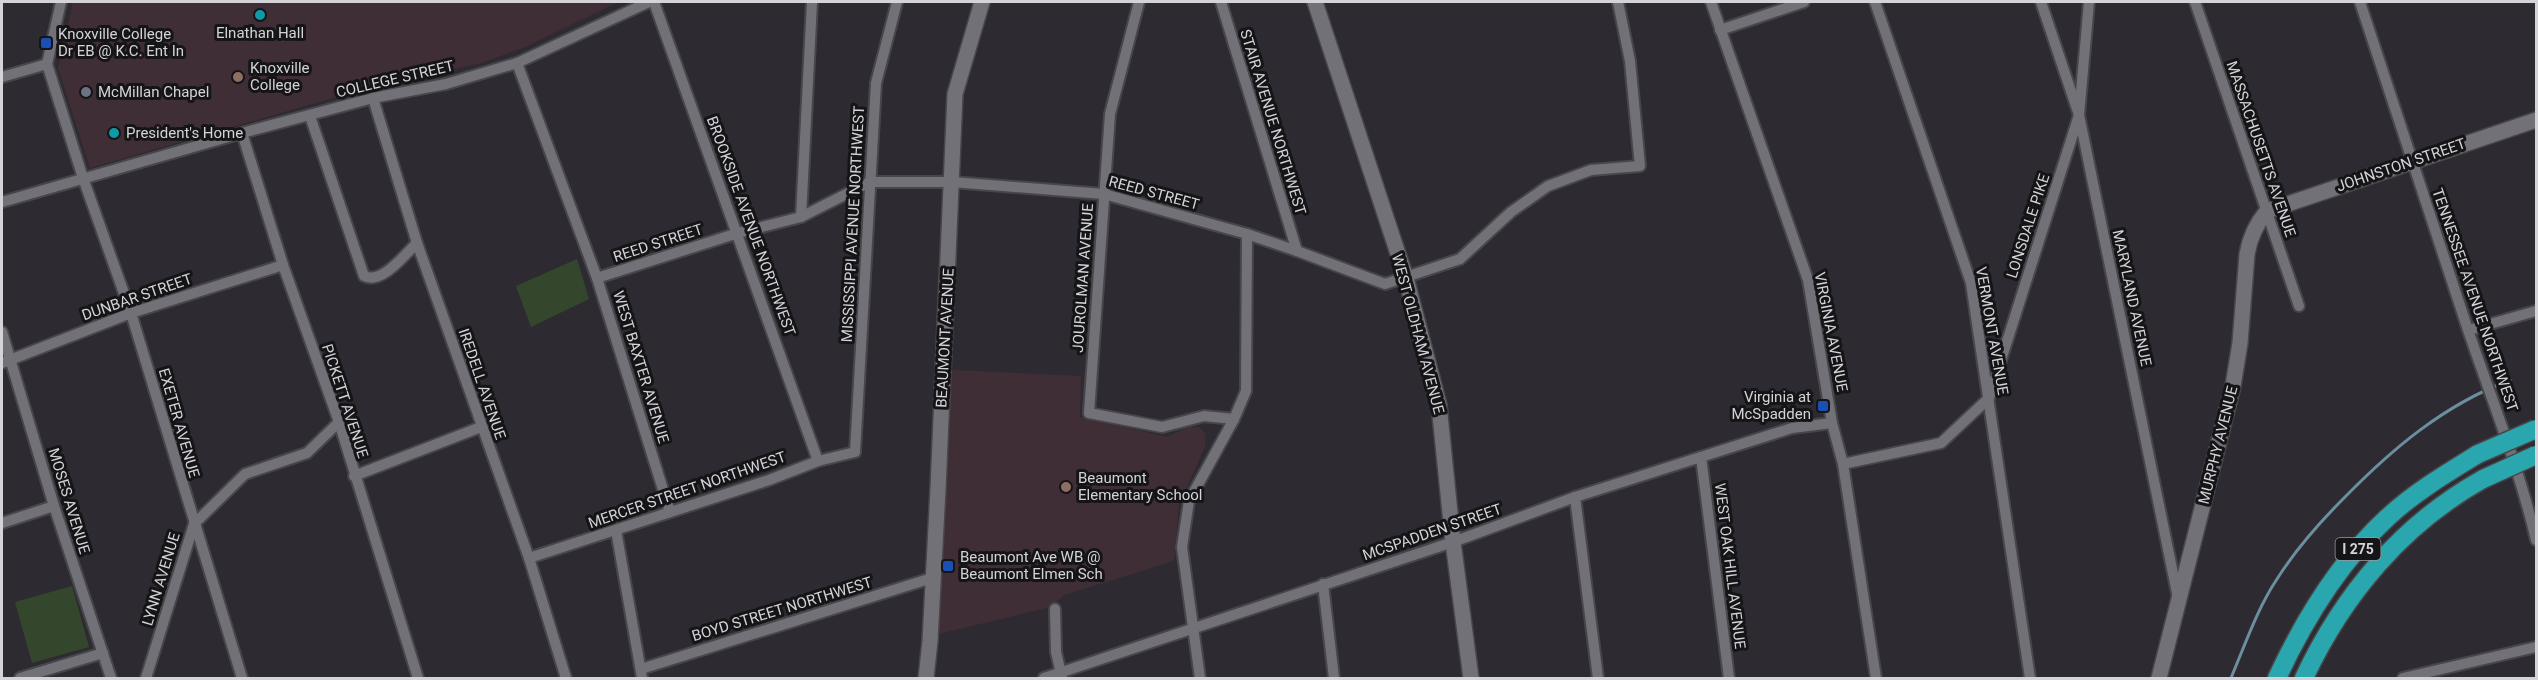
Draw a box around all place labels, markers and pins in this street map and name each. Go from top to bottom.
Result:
marker: Elnathan Hall [253,8,267,22]
place label: Elnathan Hall [216,24,304,42]
place label: Knoxville College Dr EB @ K.C. Ent In [58,25,184,60]
marker: Knoxville College Dr EB @ K.C. Ent In [39,36,53,50]
place label: Knoxville College [250,59,310,94]
marker: Knoxville College [231,70,245,84]
place label: McMillan Chapel [98,83,209,101]
marker: McMillan Chapel [79,85,93,99]
place label: President's Home [126,124,243,142]
marker: President's Home [107,126,121,140]
place label: Virginia at McSpadden [1731,388,1811,423]
marker: Virginia at McSpadden [1816,399,1830,413]
place label: Beaumont Elementary School [1078,469,1202,504]
marker: Beaumont Elementary School [1059,480,1073,494]
place label: Beaumont Ave WB @ Beaumont Elmen Sch [960,548,1103,583]
marker: Beaumont Ave WB @ Beaumont Elmen Sch [941,559,955,573]

